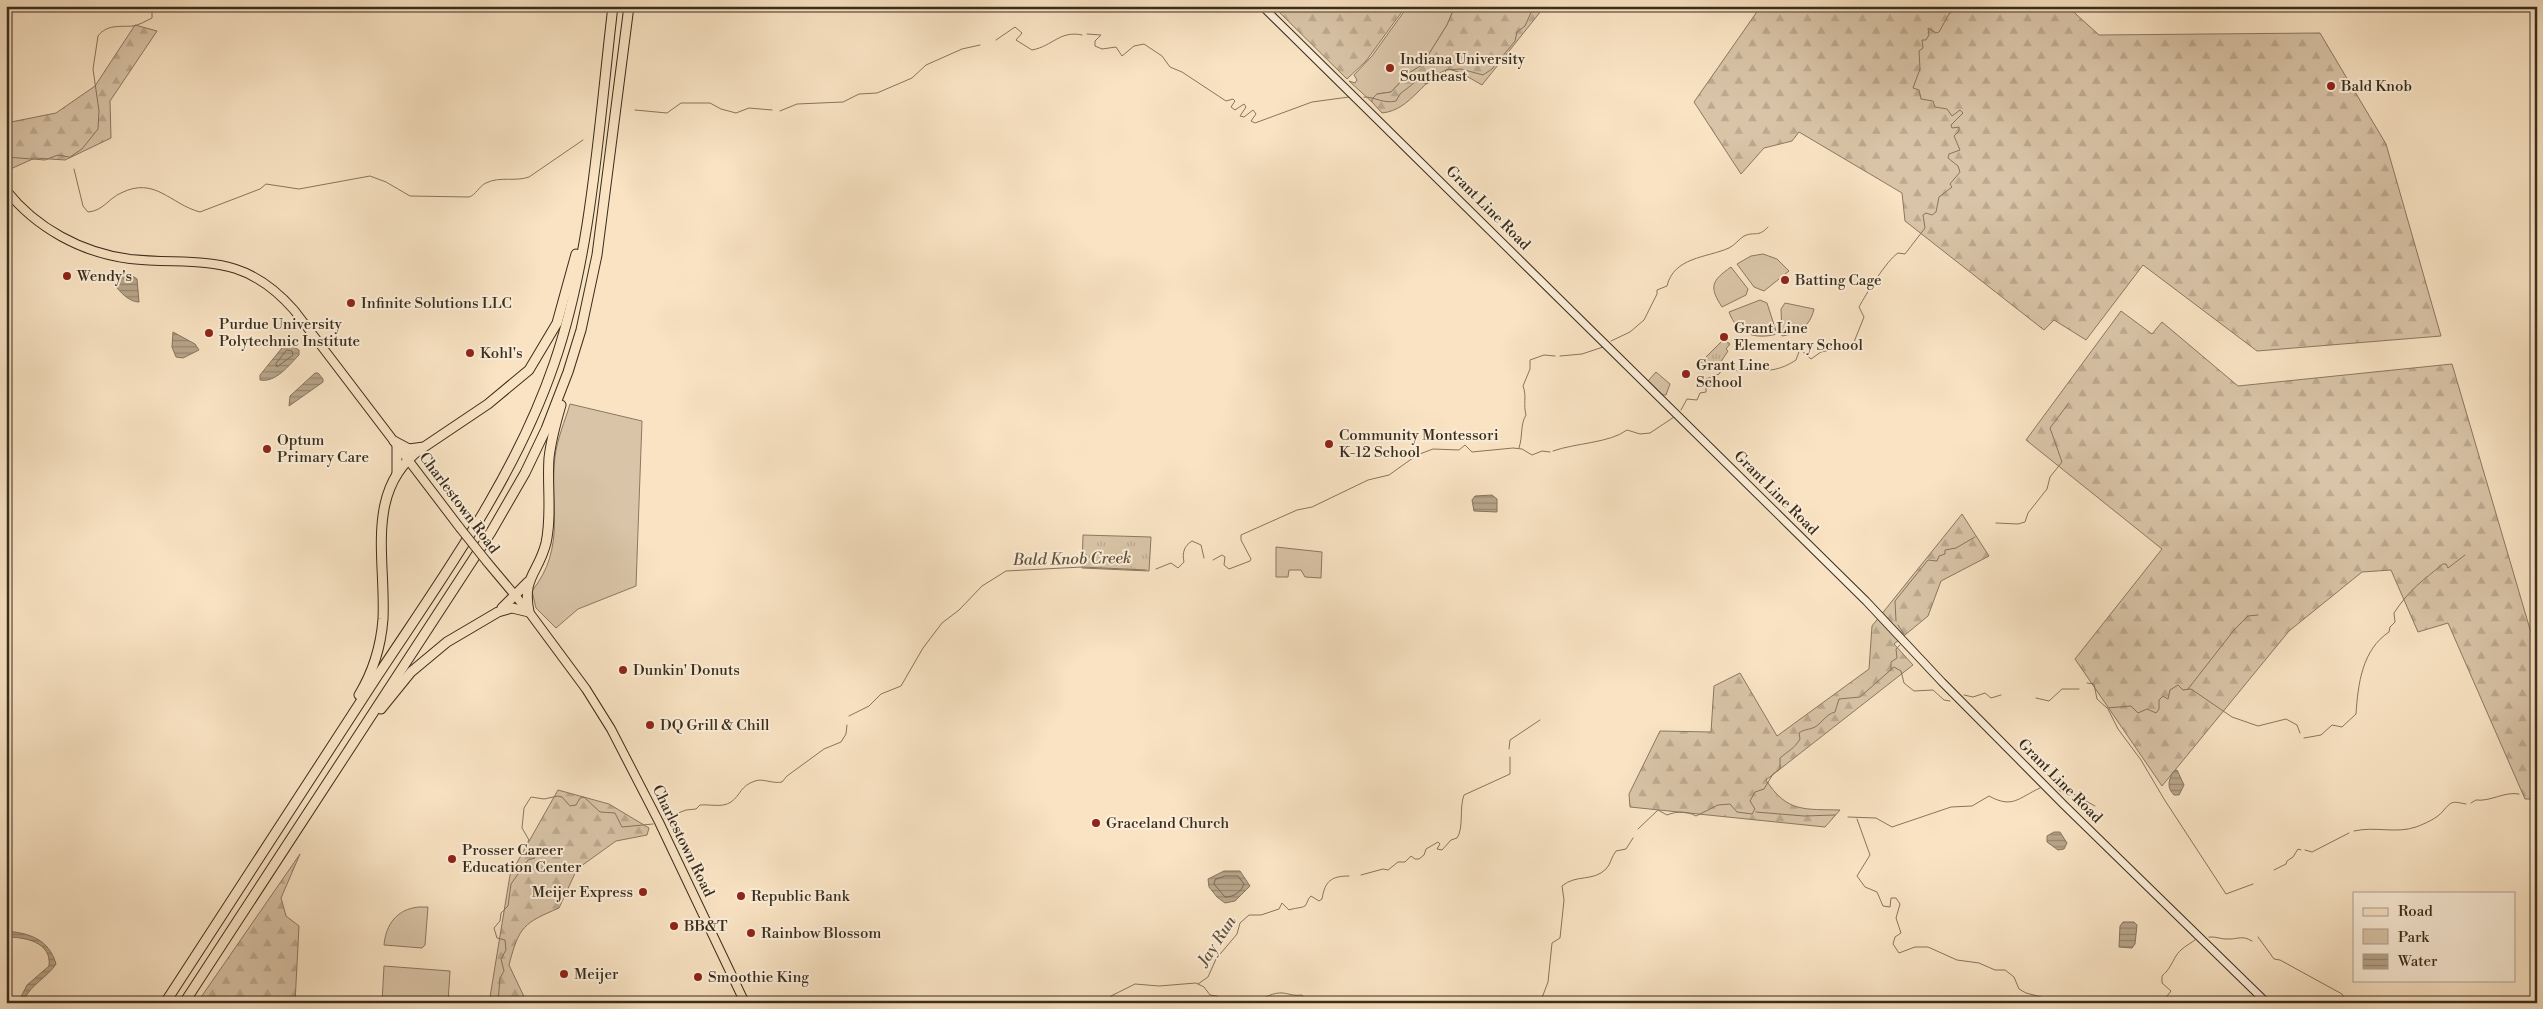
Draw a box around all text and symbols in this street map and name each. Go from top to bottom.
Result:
place label: Indiana University Southeast [1400,50,1526,86]
marker: Indiana University Southeast [1384,62,1396,74]
place label: Bald Knob [2340,77,2412,96]
marker: Bald Knob [2325,80,2337,92]
street label: Grant Line Road [1442,162,1535,255]
place label: Wendy's [76,267,132,286]
marker: Wendy's [61,270,73,282]
place label: Batting Cage [1794,271,1882,290]
marker: Batting Cage [1779,274,1791,286]
place label: Infinite Solutions LLC [361,294,512,313]
marker: Infinite Solutions LLC [345,297,357,309]
place label: Purdue University Polytechnic Institute [219,315,360,351]
place label: Grant Line Elementary School [1734,319,1863,355]
marker: Purdue University Polytechnic Institute [203,327,215,339]
marker: Grant Line Elementary School [1718,331,1730,343]
place label: Kohl's [480,344,523,363]
marker: Kohl's [464,347,476,359]
place label: Grant Line School [1696,356,1770,392]
marker: Grant Line School [1680,368,1692,380]
place label: Community Montessori K-12 School [1339,426,1499,462]
place label: Optum Primary Care [277,431,369,467]
marker: Community Montessori K-12 School [1323,438,1335,450]
marker: Optum Primary Care [261,443,273,455]
street label: Grant Line Road [1730,447,1823,540]
street label: Charlestown Road [415,448,504,558]
water label: Bald Knob Creek [1012,548,1131,570]
place label: Dunkin' Donuts [633,661,740,680]
marker: Dunkin' Donuts [617,664,629,676]
place label: DQ Grill & Chill [660,716,770,735]
marker: DQ Grill & Chill [644,719,656,731]
street label: Grant Line Road [2014,735,2107,828]
street label: Charlestown Road [648,782,719,901]
place label: Graceland Church [1106,814,1229,833]
marker: Graceland Church [1090,817,1102,829]
place label: Prosser Career Education Center [462,841,582,877]
marker: Prosser Career Education Center [446,853,458,865]
place label: Meijer Express [532,883,633,902]
marker: Meijer Express [637,886,649,898]
place label: Republic Bank [751,887,851,906]
marker: Republic Bank [735,890,747,902]
legend [2353,892,2516,982]
text: Road [2398,902,2433,921]
water label: Jay Run [1192,911,1241,971]
place label: BB&T [683,917,728,936]
marker: BB&T [668,920,680,932]
place label: Rainbow Blossom [761,924,881,943]
marker: Rainbow Blossom [745,927,757,939]
text: Park [2398,928,2430,947]
text: Water [2397,952,2438,971]
place label: Meijer [574,965,619,984]
marker: Meijer [558,968,570,980]
place label: Smoothie King [708,968,809,987]
marker: Smoothie King [692,971,704,983]

